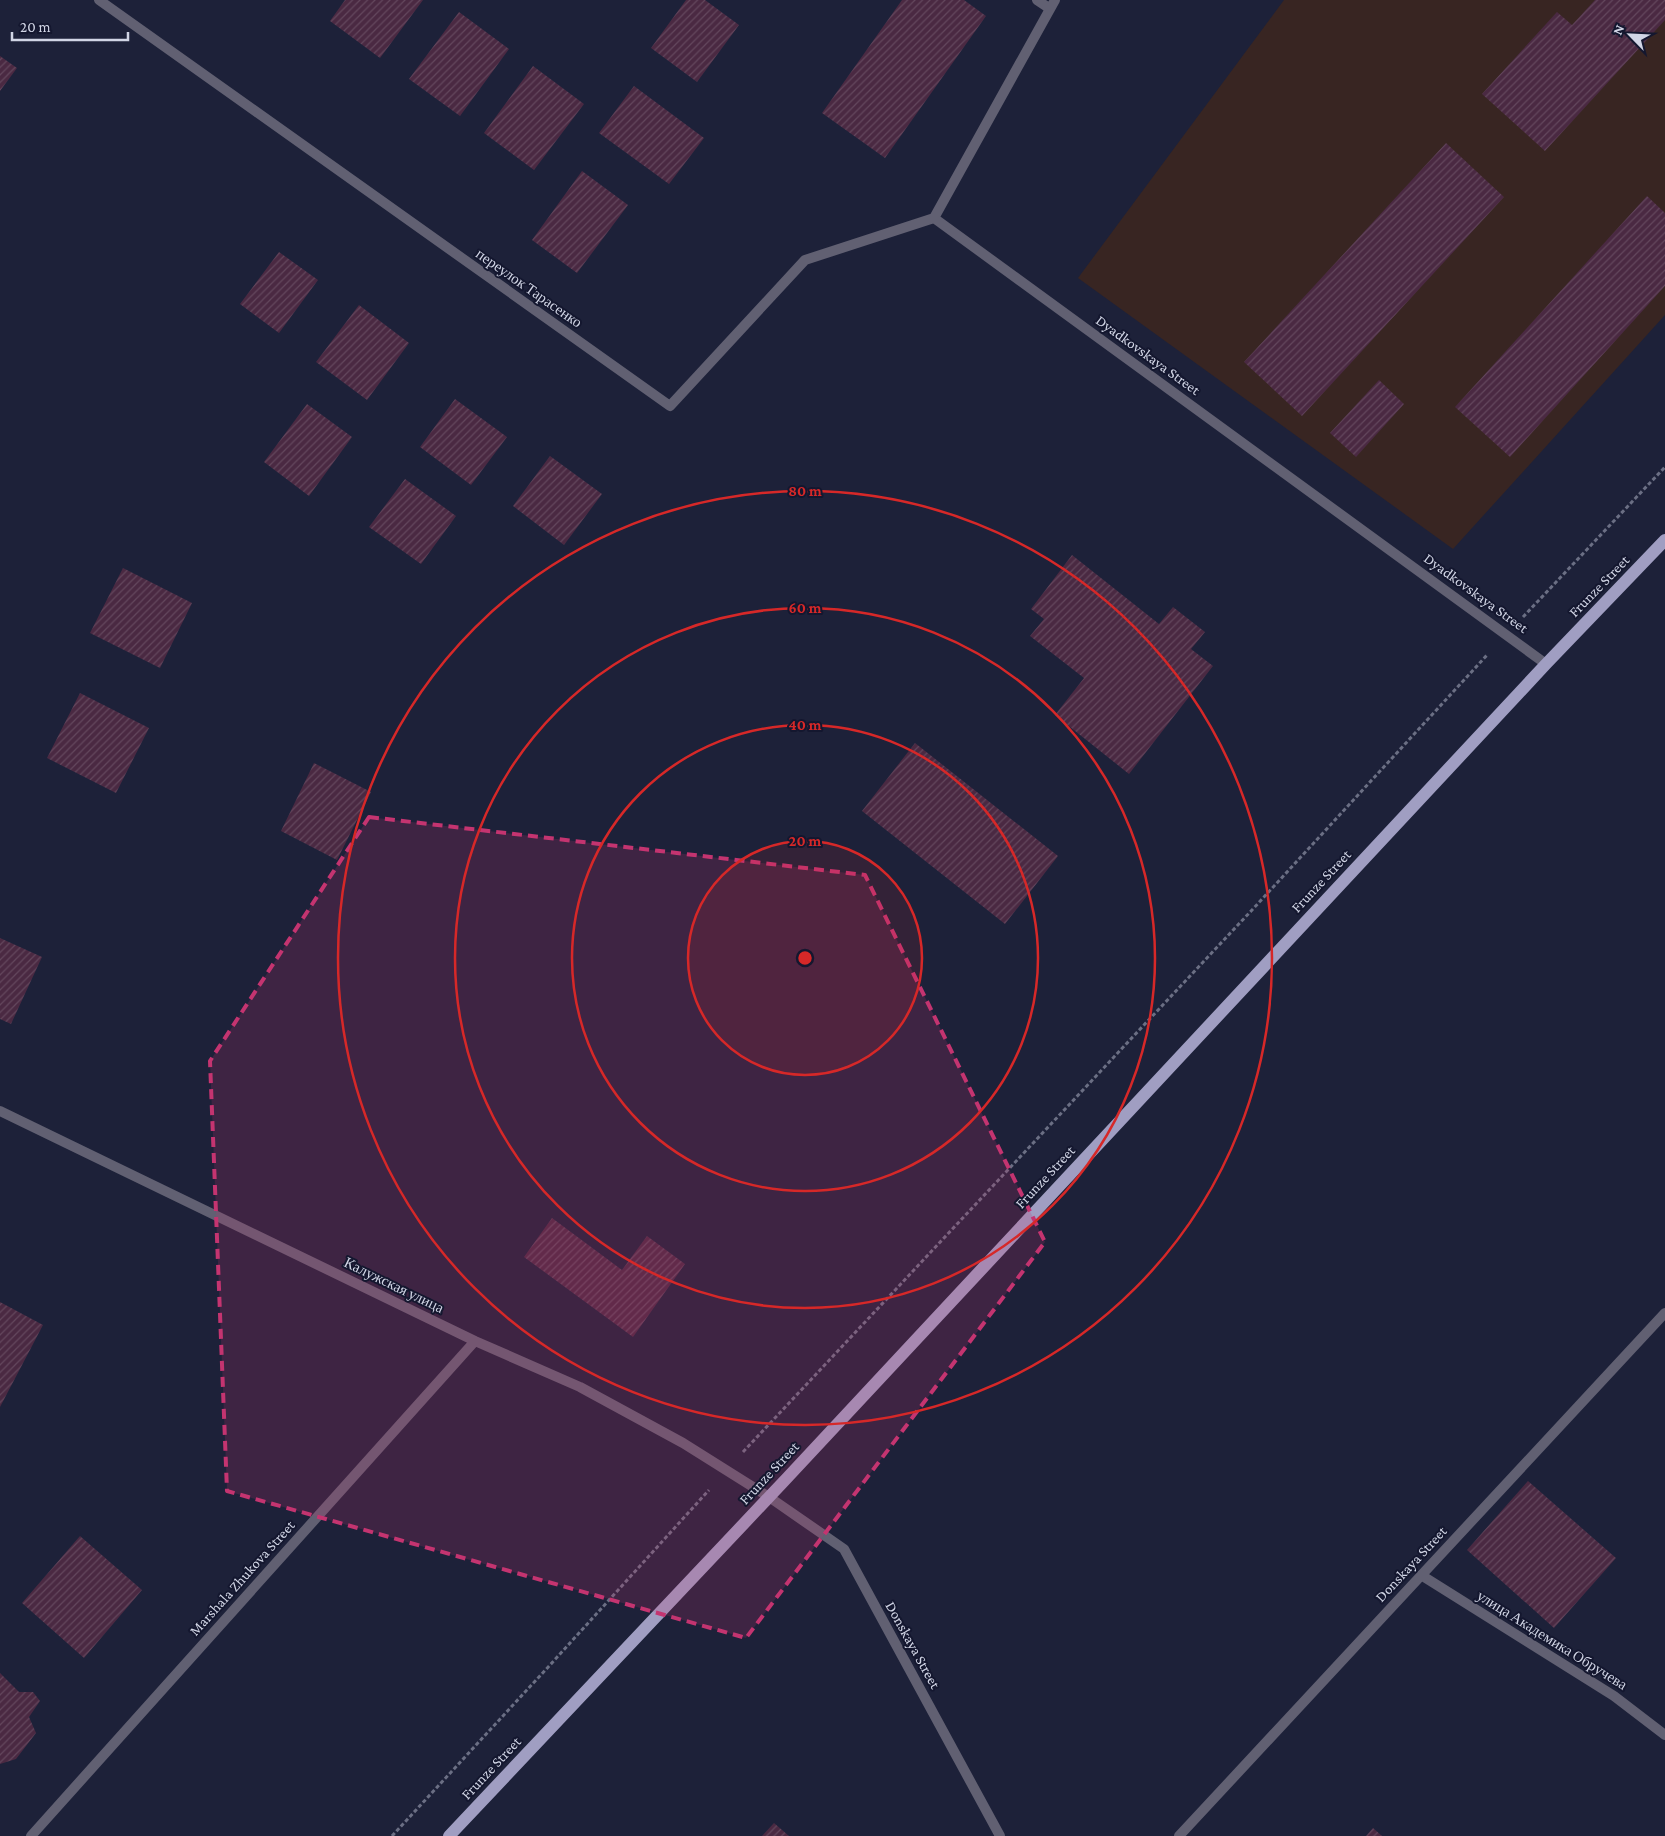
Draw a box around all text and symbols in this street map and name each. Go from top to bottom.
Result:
scale bar [12,10,129,42]
north arrow [1605,10,1655,60]
text: 20 m [20,19,51,35]
text: N [1609,22,1628,37]
street label: переулок Тарасенко [473,245,585,331]
street label: Dyadkovskaya Street [1092,312,1204,399]
text: 80 m [788,483,822,499]
street label: Dyadkovskaya Street [1420,550,1532,637]
street label: Frunze Street [1566,551,1633,620]
text: 60 m [789,600,822,616]
text: 40 m [789,717,822,733]
text: 20 m [789,833,821,849]
street label: Frunze Street [1288,846,1355,916]
centre of rings [796,949,814,967]
street label: Frunze Street [1012,1142,1079,1212]
street label: Калужская улица [342,1254,447,1316]
street label: Frunze Street [736,1438,803,1508]
street label: Marshala Zhukova Street [186,1516,299,1639]
street label: Donskaya Street [1372,1522,1451,1606]
street label: улица Академика Обручева [1474,1587,1630,1693]
street label: Donskaya Street [882,1599,944,1693]
street label: Frunze Street [458,1733,525,1803]

